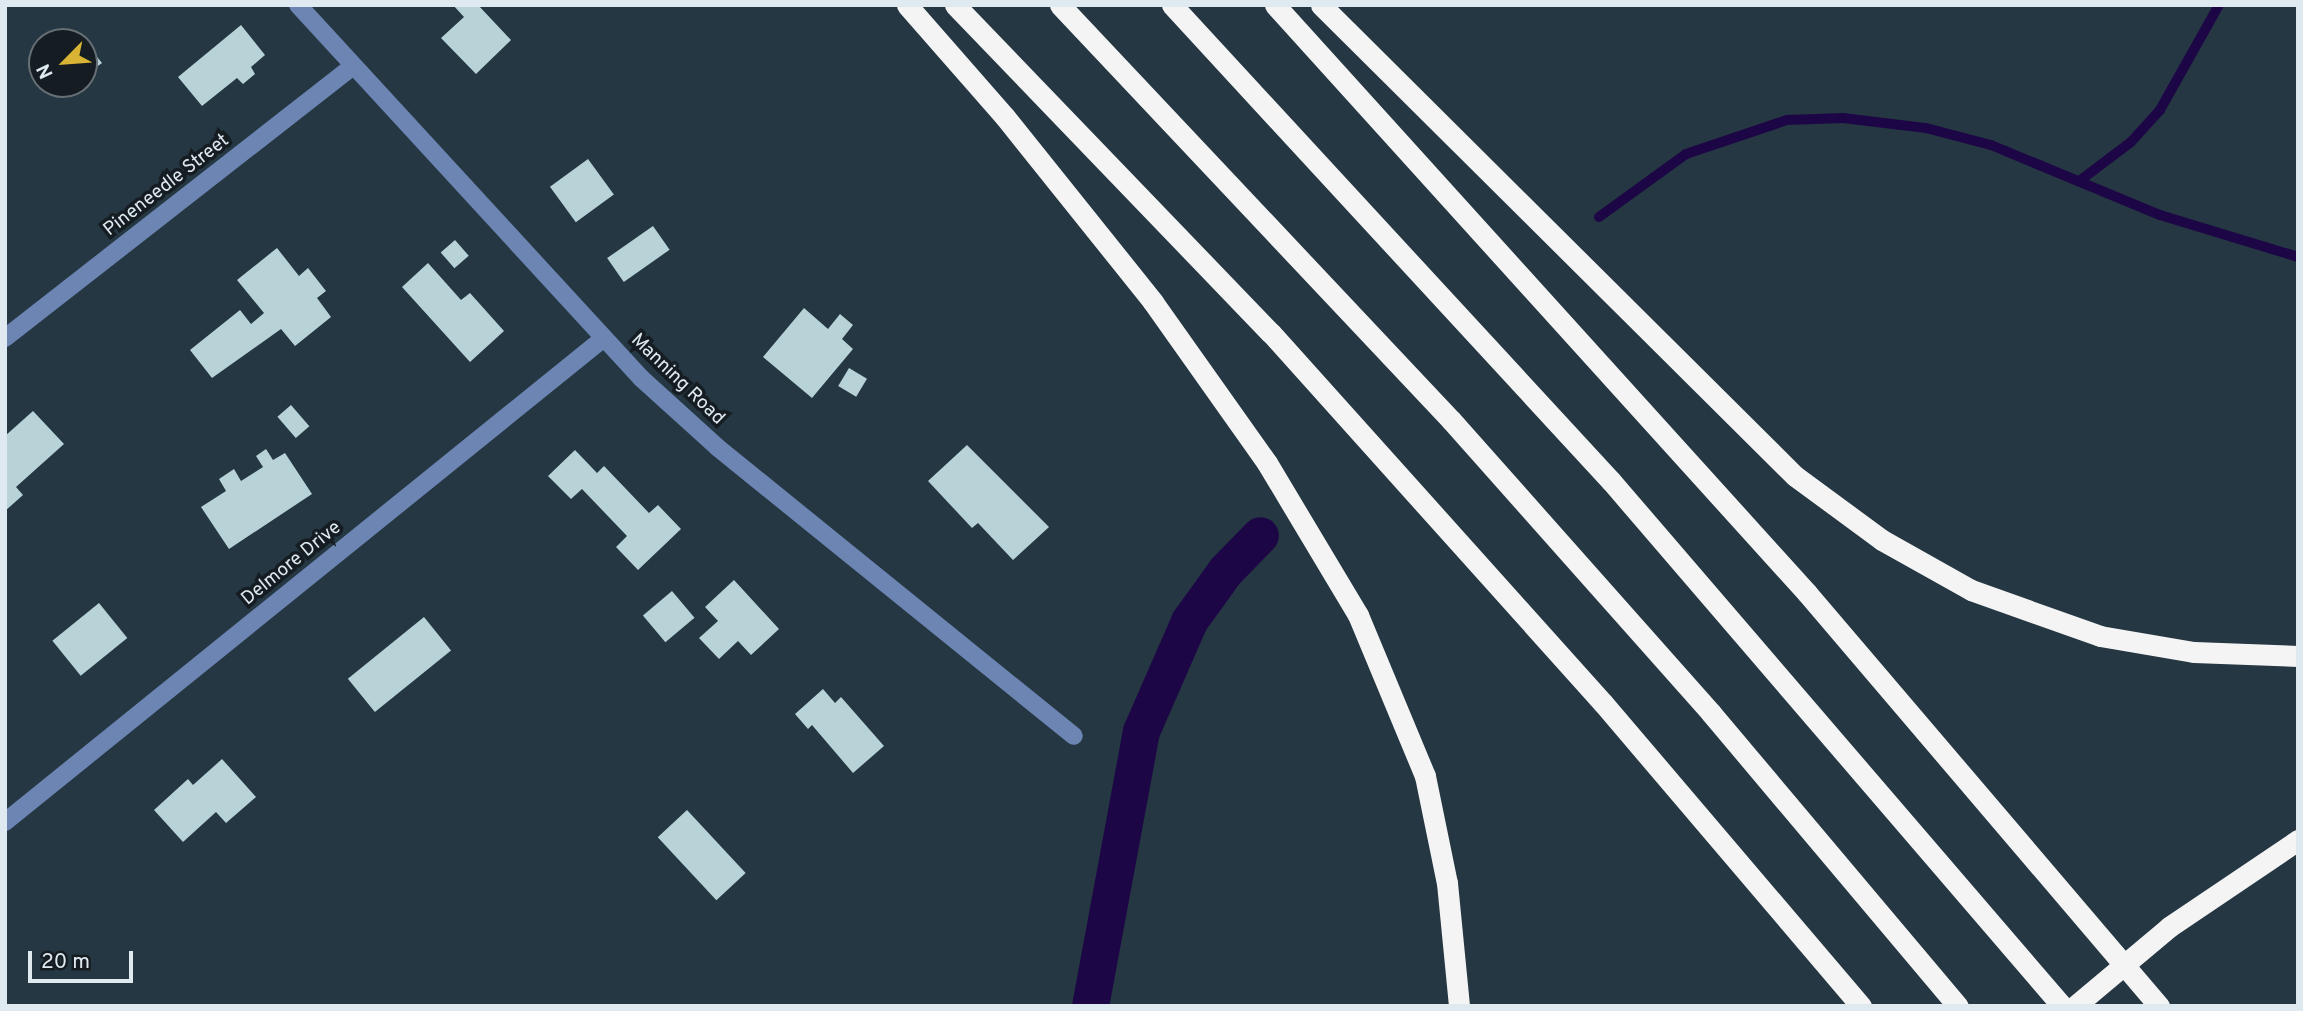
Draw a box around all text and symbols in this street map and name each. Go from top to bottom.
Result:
north arrow [28,28,98,98]
text: N [32,60,60,82]
street label: Pineneedle Street [100,130,234,242]
street label: Manning Road [625,330,729,430]
street label: Delmore Drive [238,517,346,611]
scale bar [32,937,136,981]
text: 20 m [41,949,90,976]

